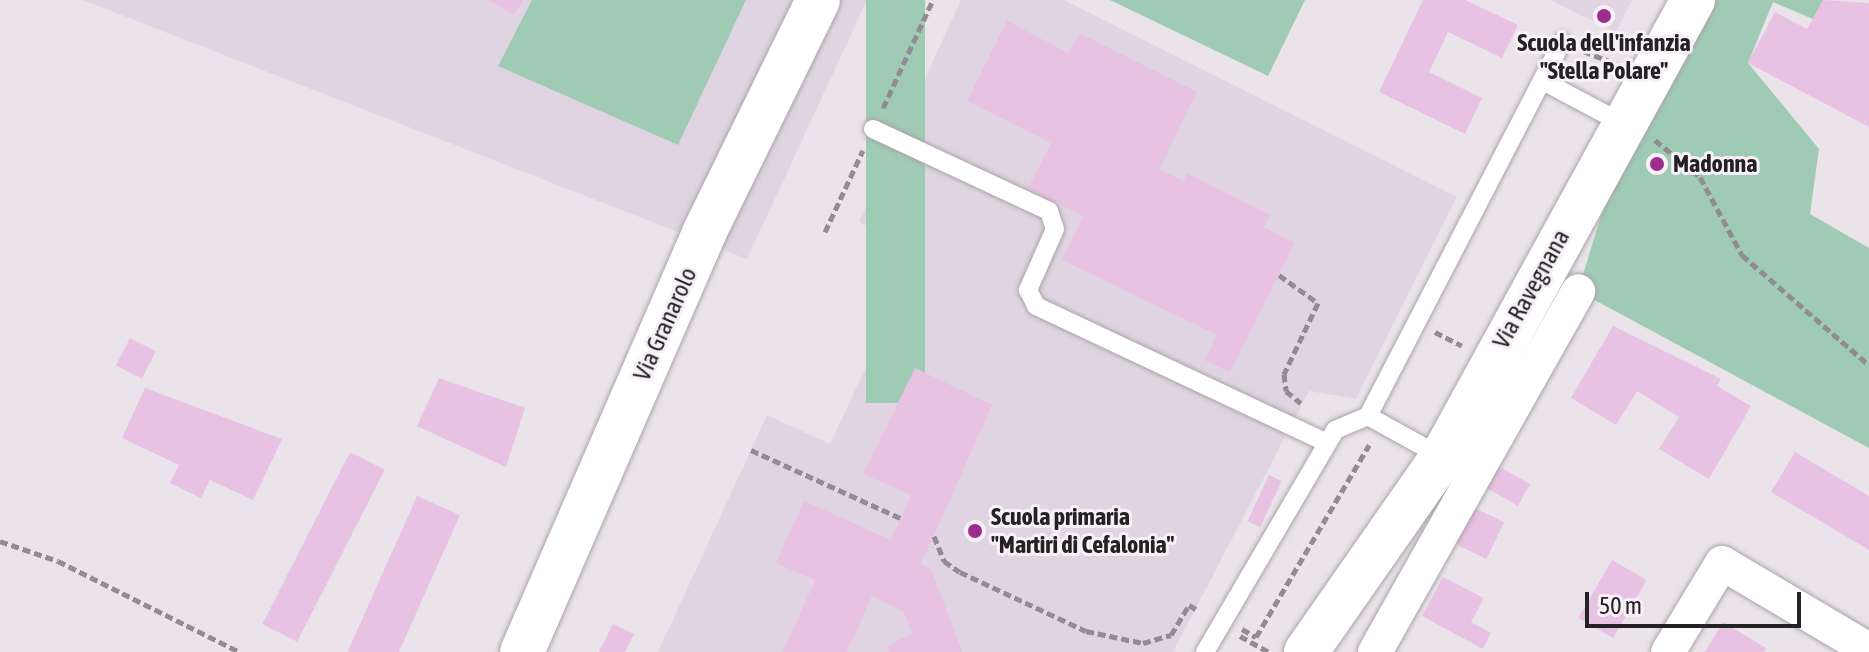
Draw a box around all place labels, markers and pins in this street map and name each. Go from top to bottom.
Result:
marker: Scuola dell'infanzia "Stella Polare" [1595,7,1613,25]
place label: Scuola dell'infanzia "Stella Polare" [1517,29,1691,85]
place label: Madonna [1673,150,1757,178]
marker: Madonna [1648,155,1666,173]
place label: Scuola primaria "Martiri di Cefalonia" [991,503,1174,559]
marker: Scuola primaria "Martiri di Cefalonia" [966,522,984,540]

